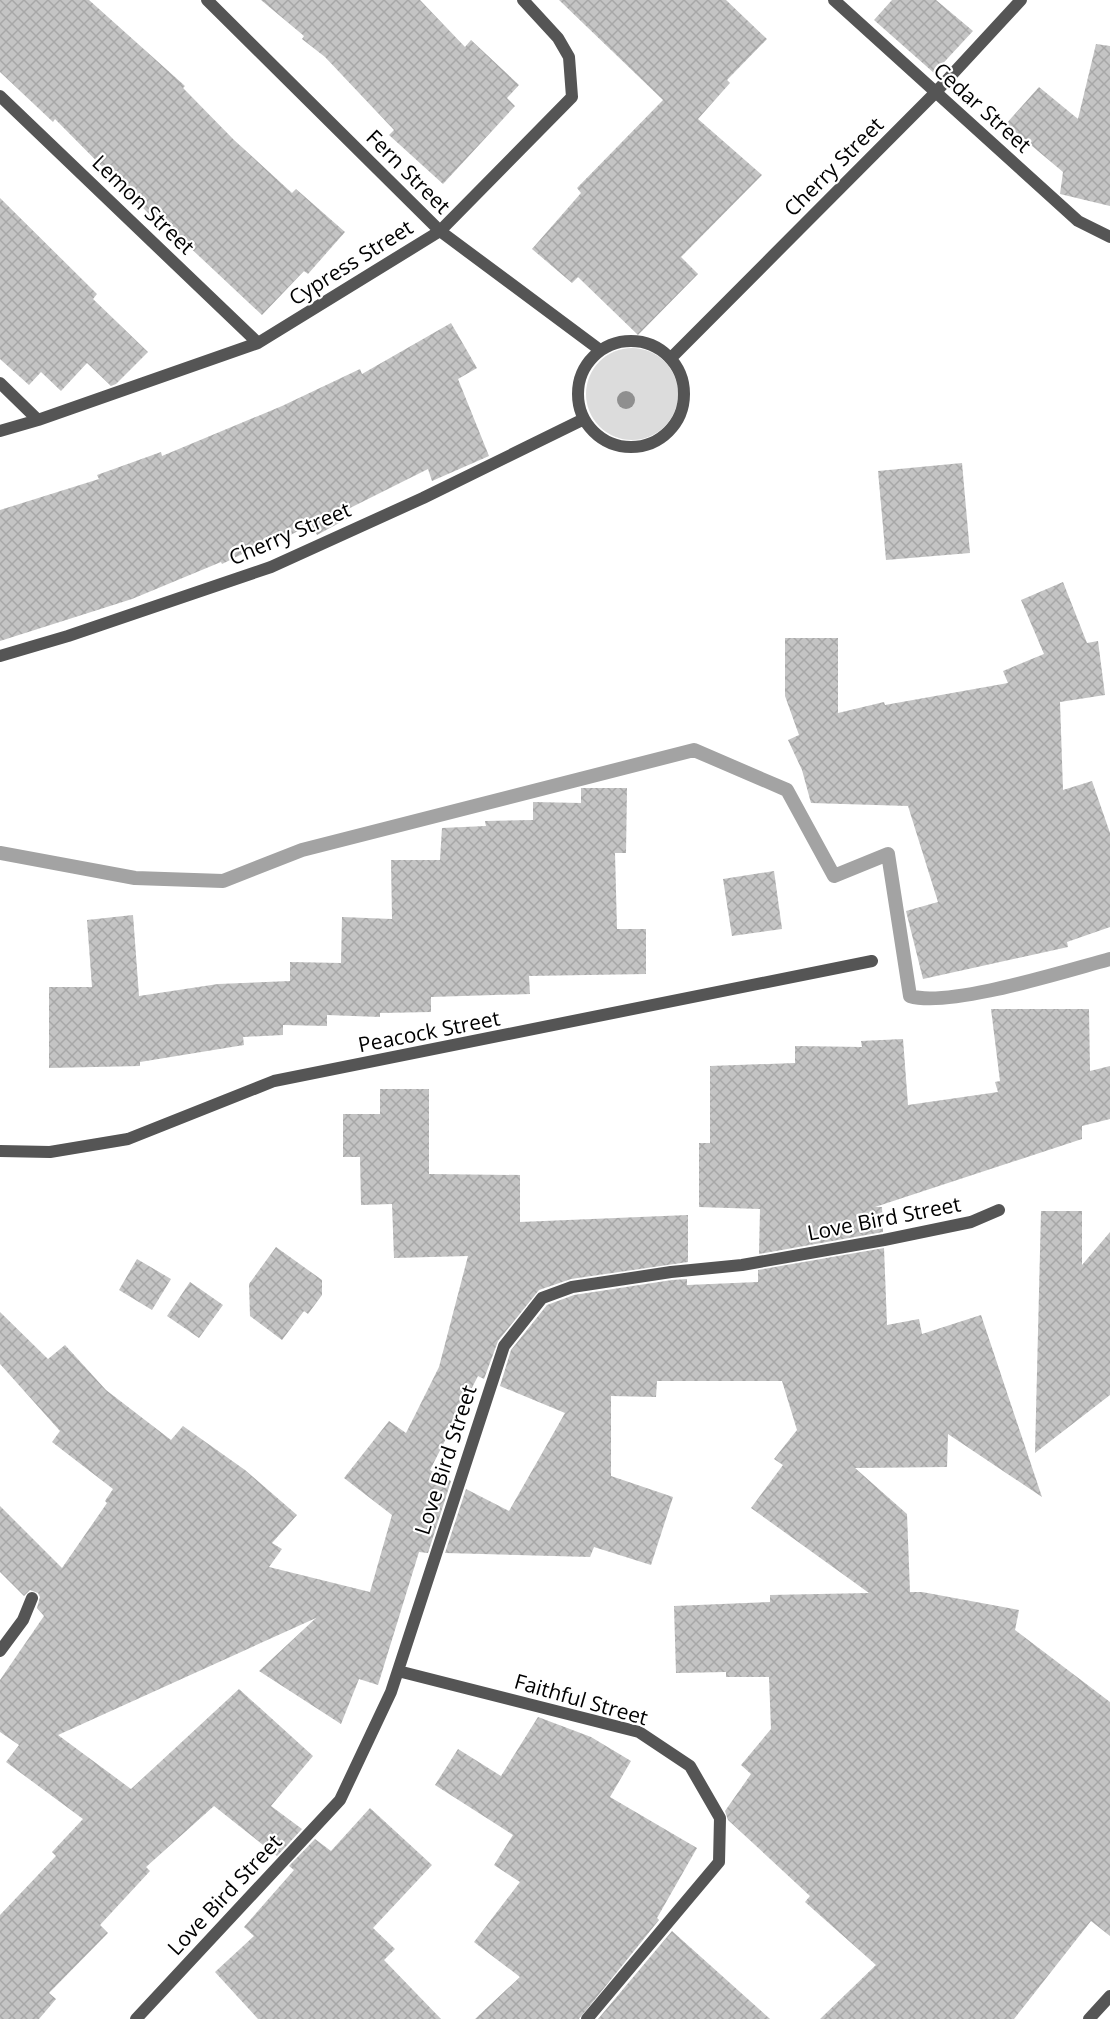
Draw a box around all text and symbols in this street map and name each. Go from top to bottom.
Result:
street label: Cedar Street [928,56,1037,159]
street label: Cherry Street [778,111,889,222]
street label: Fern Street [361,123,457,219]
street label: Lemon Street [87,148,201,260]
street label: Cypress Street [283,213,418,311]
street label: Cherry Street [224,495,355,571]
street label: Peacock Street [355,1004,502,1058]
street label: Love Bird Street [805,1189,963,1247]
street label: Love Bird Street [408,1381,482,1538]
street label: Faithful Street [511,1667,651,1731]
street label: Love Bird Street [161,1828,288,1961]

